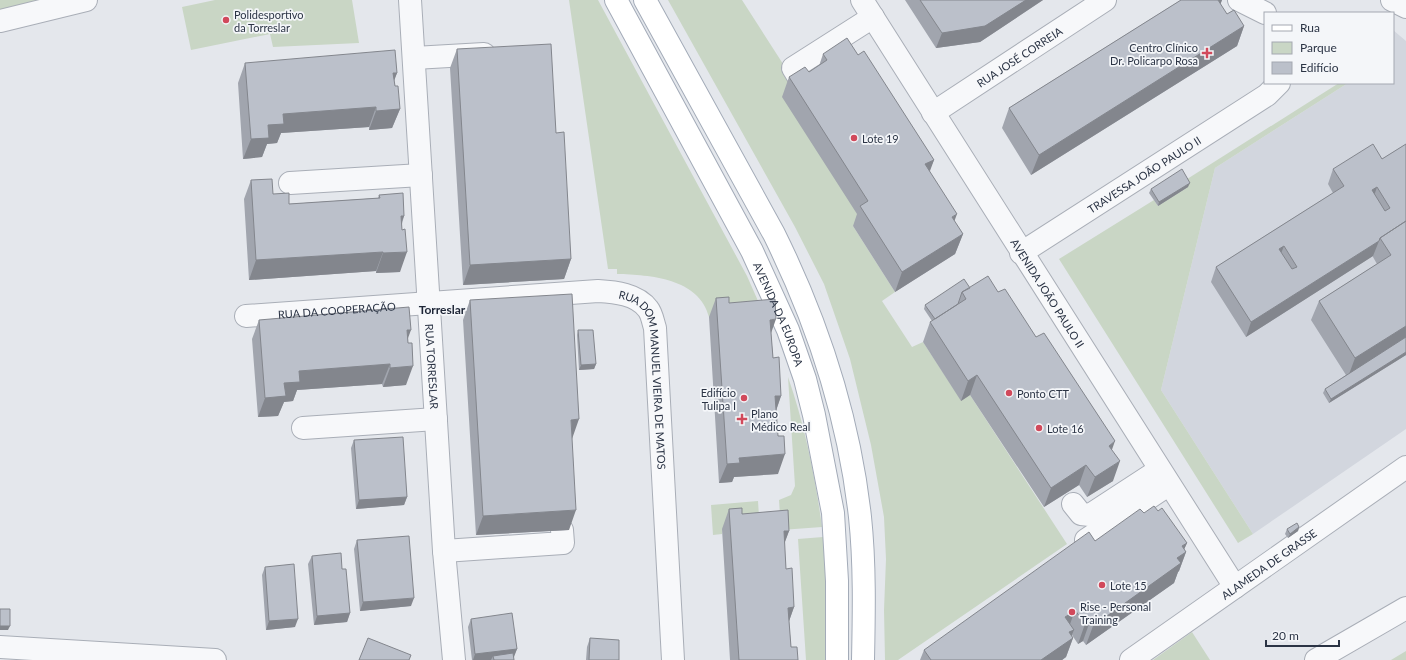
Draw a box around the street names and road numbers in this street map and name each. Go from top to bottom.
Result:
street label: RUA JOSÉ CORREIA [974,23,1065,89]
street label: TRAVESSA JOÃO PAULO II [1085,133,1203,215]
street label: AVENIDA JOÃO PAULO II [1009,236,1088,350]
street label: AVENIDA DA EUROPA [751,260,807,368]
street label: RUA DOM MANUEL VIEIRA DE MATOS [618,287,669,470]
street label: RUA DA COOPERAÇÃO [277,299,396,320]
street label: RUA TORRESLAR [423,323,442,409]
street label: ALAMEDA DE GRASSE [1218,526,1319,601]

